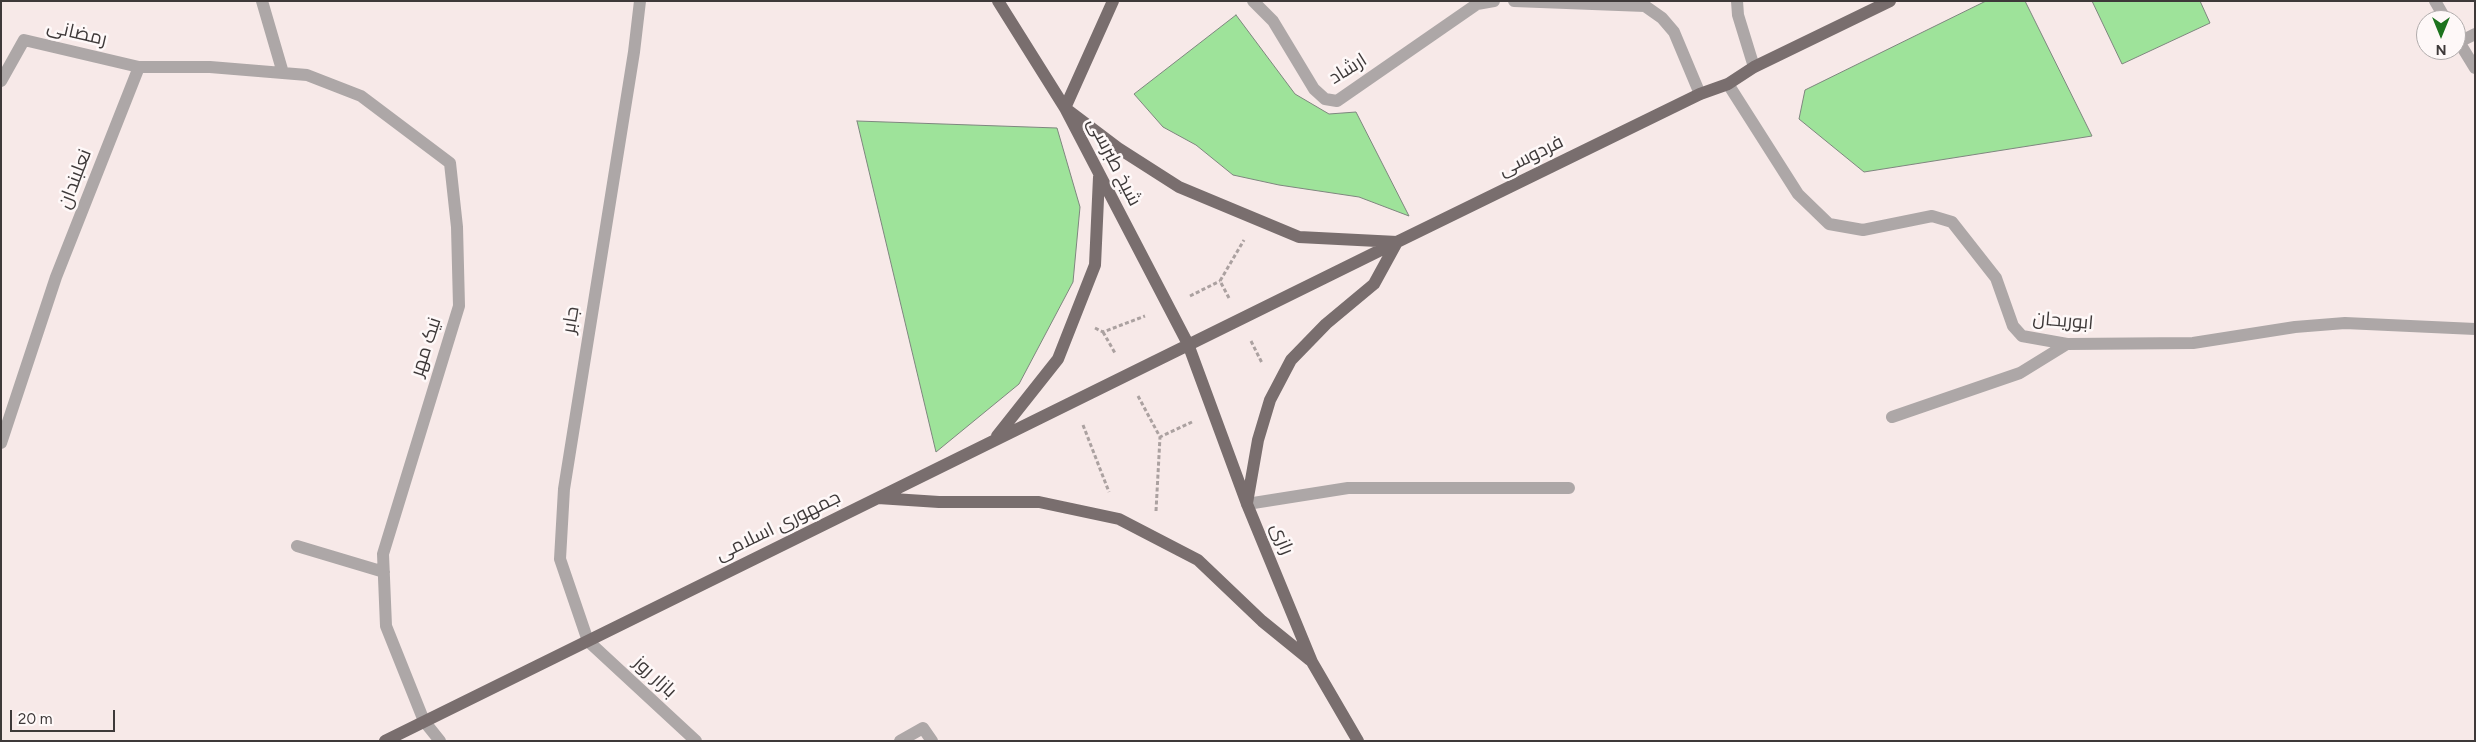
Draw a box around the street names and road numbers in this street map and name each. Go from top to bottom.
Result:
street label: رمضانی [45,15,109,51]
street label: ارشاد [1325,49,1371,89]
street label: شیخ طبرسی [1082,114,1146,210]
street label: فردوسی [1495,131,1567,181]
street label: نعلبندان [53,146,97,212]
street label: جابر [558,305,584,335]
street label: ابوریحان [2032,307,2094,335]
street label: نیک مهر [406,314,446,380]
street label: جمهوری اسلامی [712,486,844,566]
street label: رازی [1265,520,1299,558]
street label: بازار روز [629,651,681,703]

